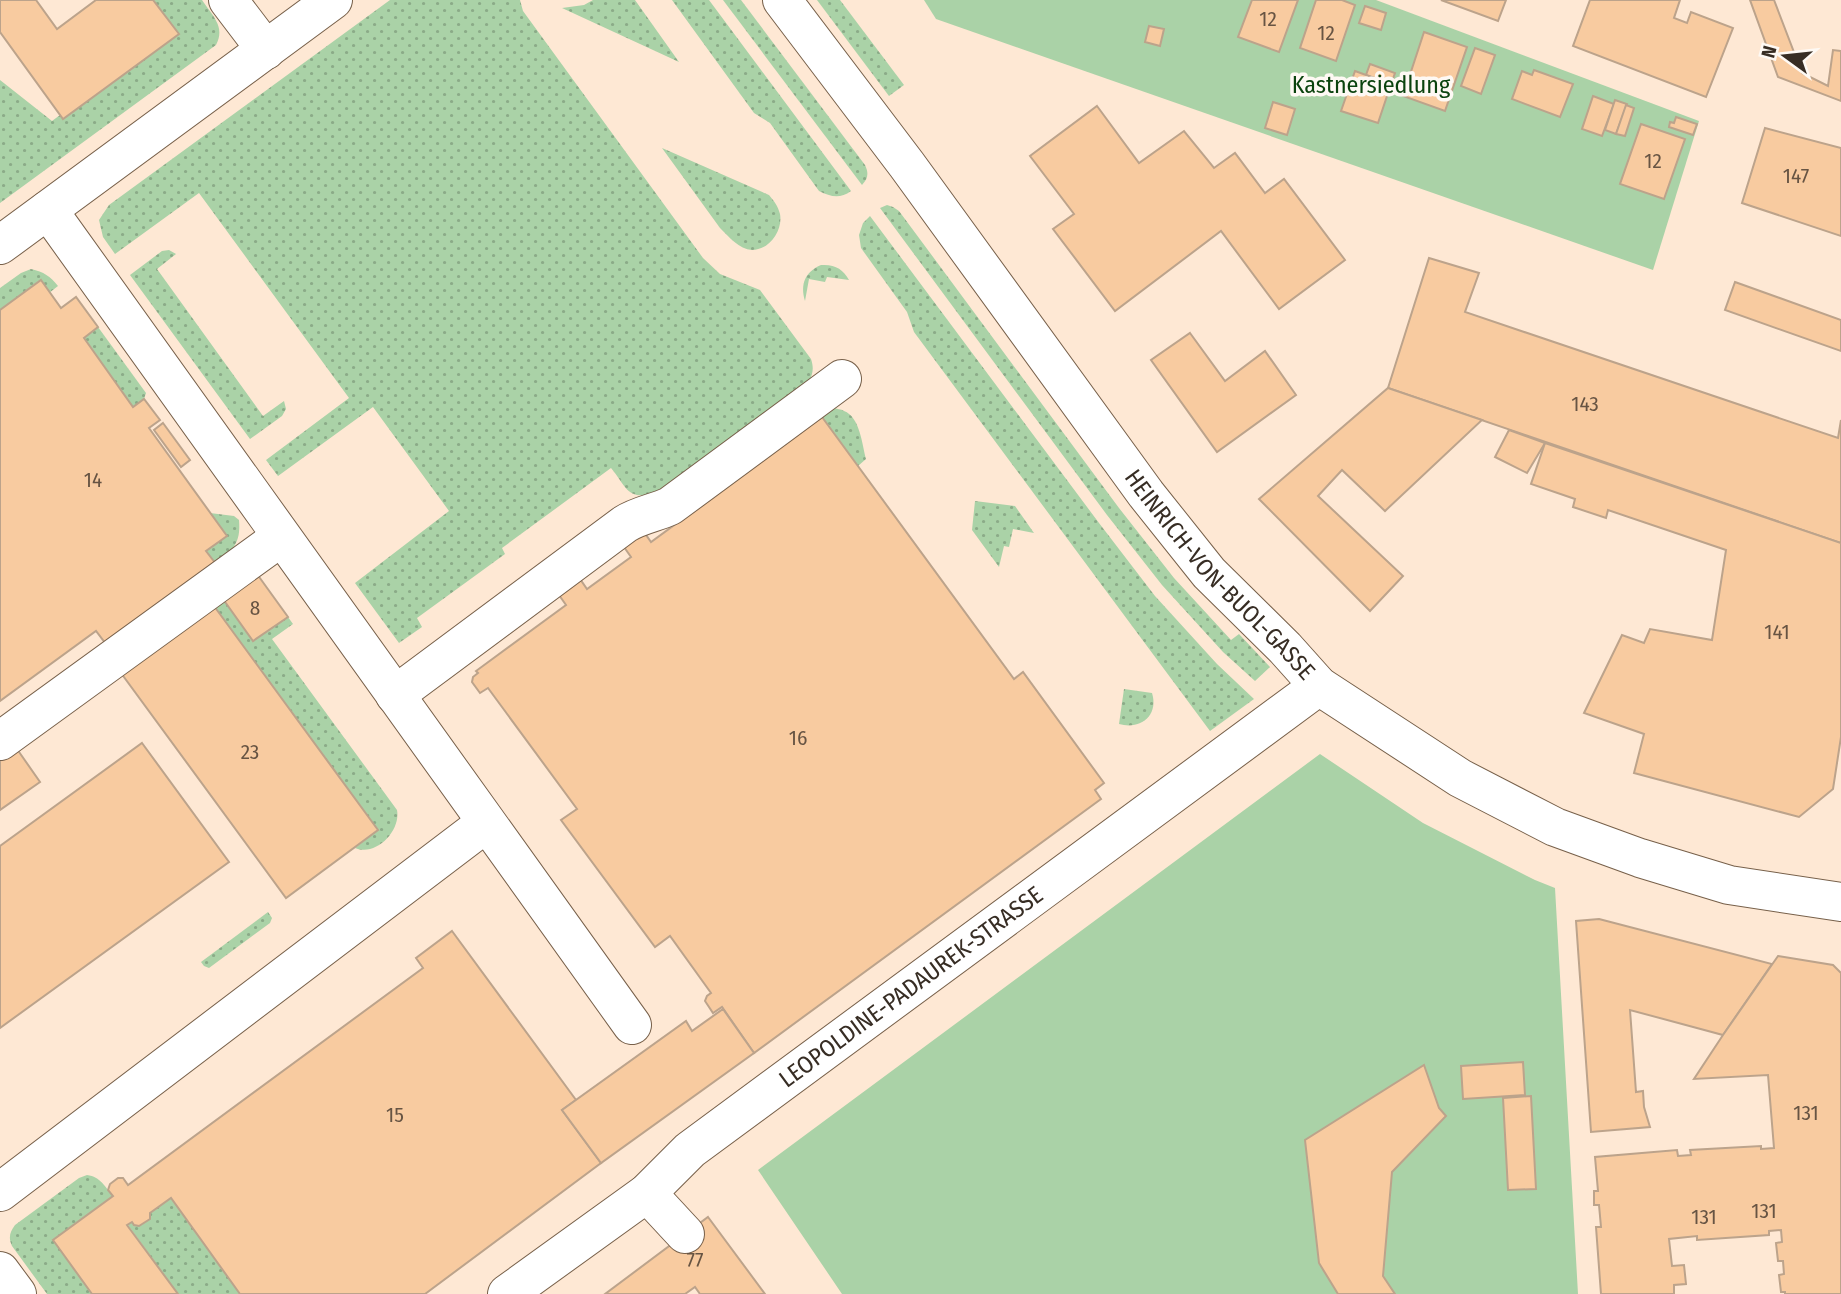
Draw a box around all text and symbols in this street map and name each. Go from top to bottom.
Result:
house number: 12 [1259,6,1277,32]
house number: 12 [1317,20,1335,46]
north arrow [1750,21,1820,91]
text: N [1756,43,1782,60]
park label: Kastnersiedlung [1292,71,1451,99]
house number: 12 [1644,148,1662,174]
house number: 147 [1783,163,1809,189]
house number: 143 [1571,391,1599,417]
street label: HEINRICH-VON-BUOL-GASSE [1119,464,1321,685]
house number: 14 [84,467,102,493]
house number: 8 [250,595,260,621]
house number: 141 [1764,619,1790,645]
house number: 16 [789,725,807,751]
house number: 23 [241,739,259,765]
street label: LEOPOLDINE-PADAUREK-STRASSE [774,881,1048,1093]
house number: 131 [1793,1100,1819,1126]
house number: 15 [386,1102,404,1128]
house number: 131 [1751,1198,1777,1224]
house number: 131 [1691,1204,1717,1230]
house number: 77 [686,1247,704,1273]

